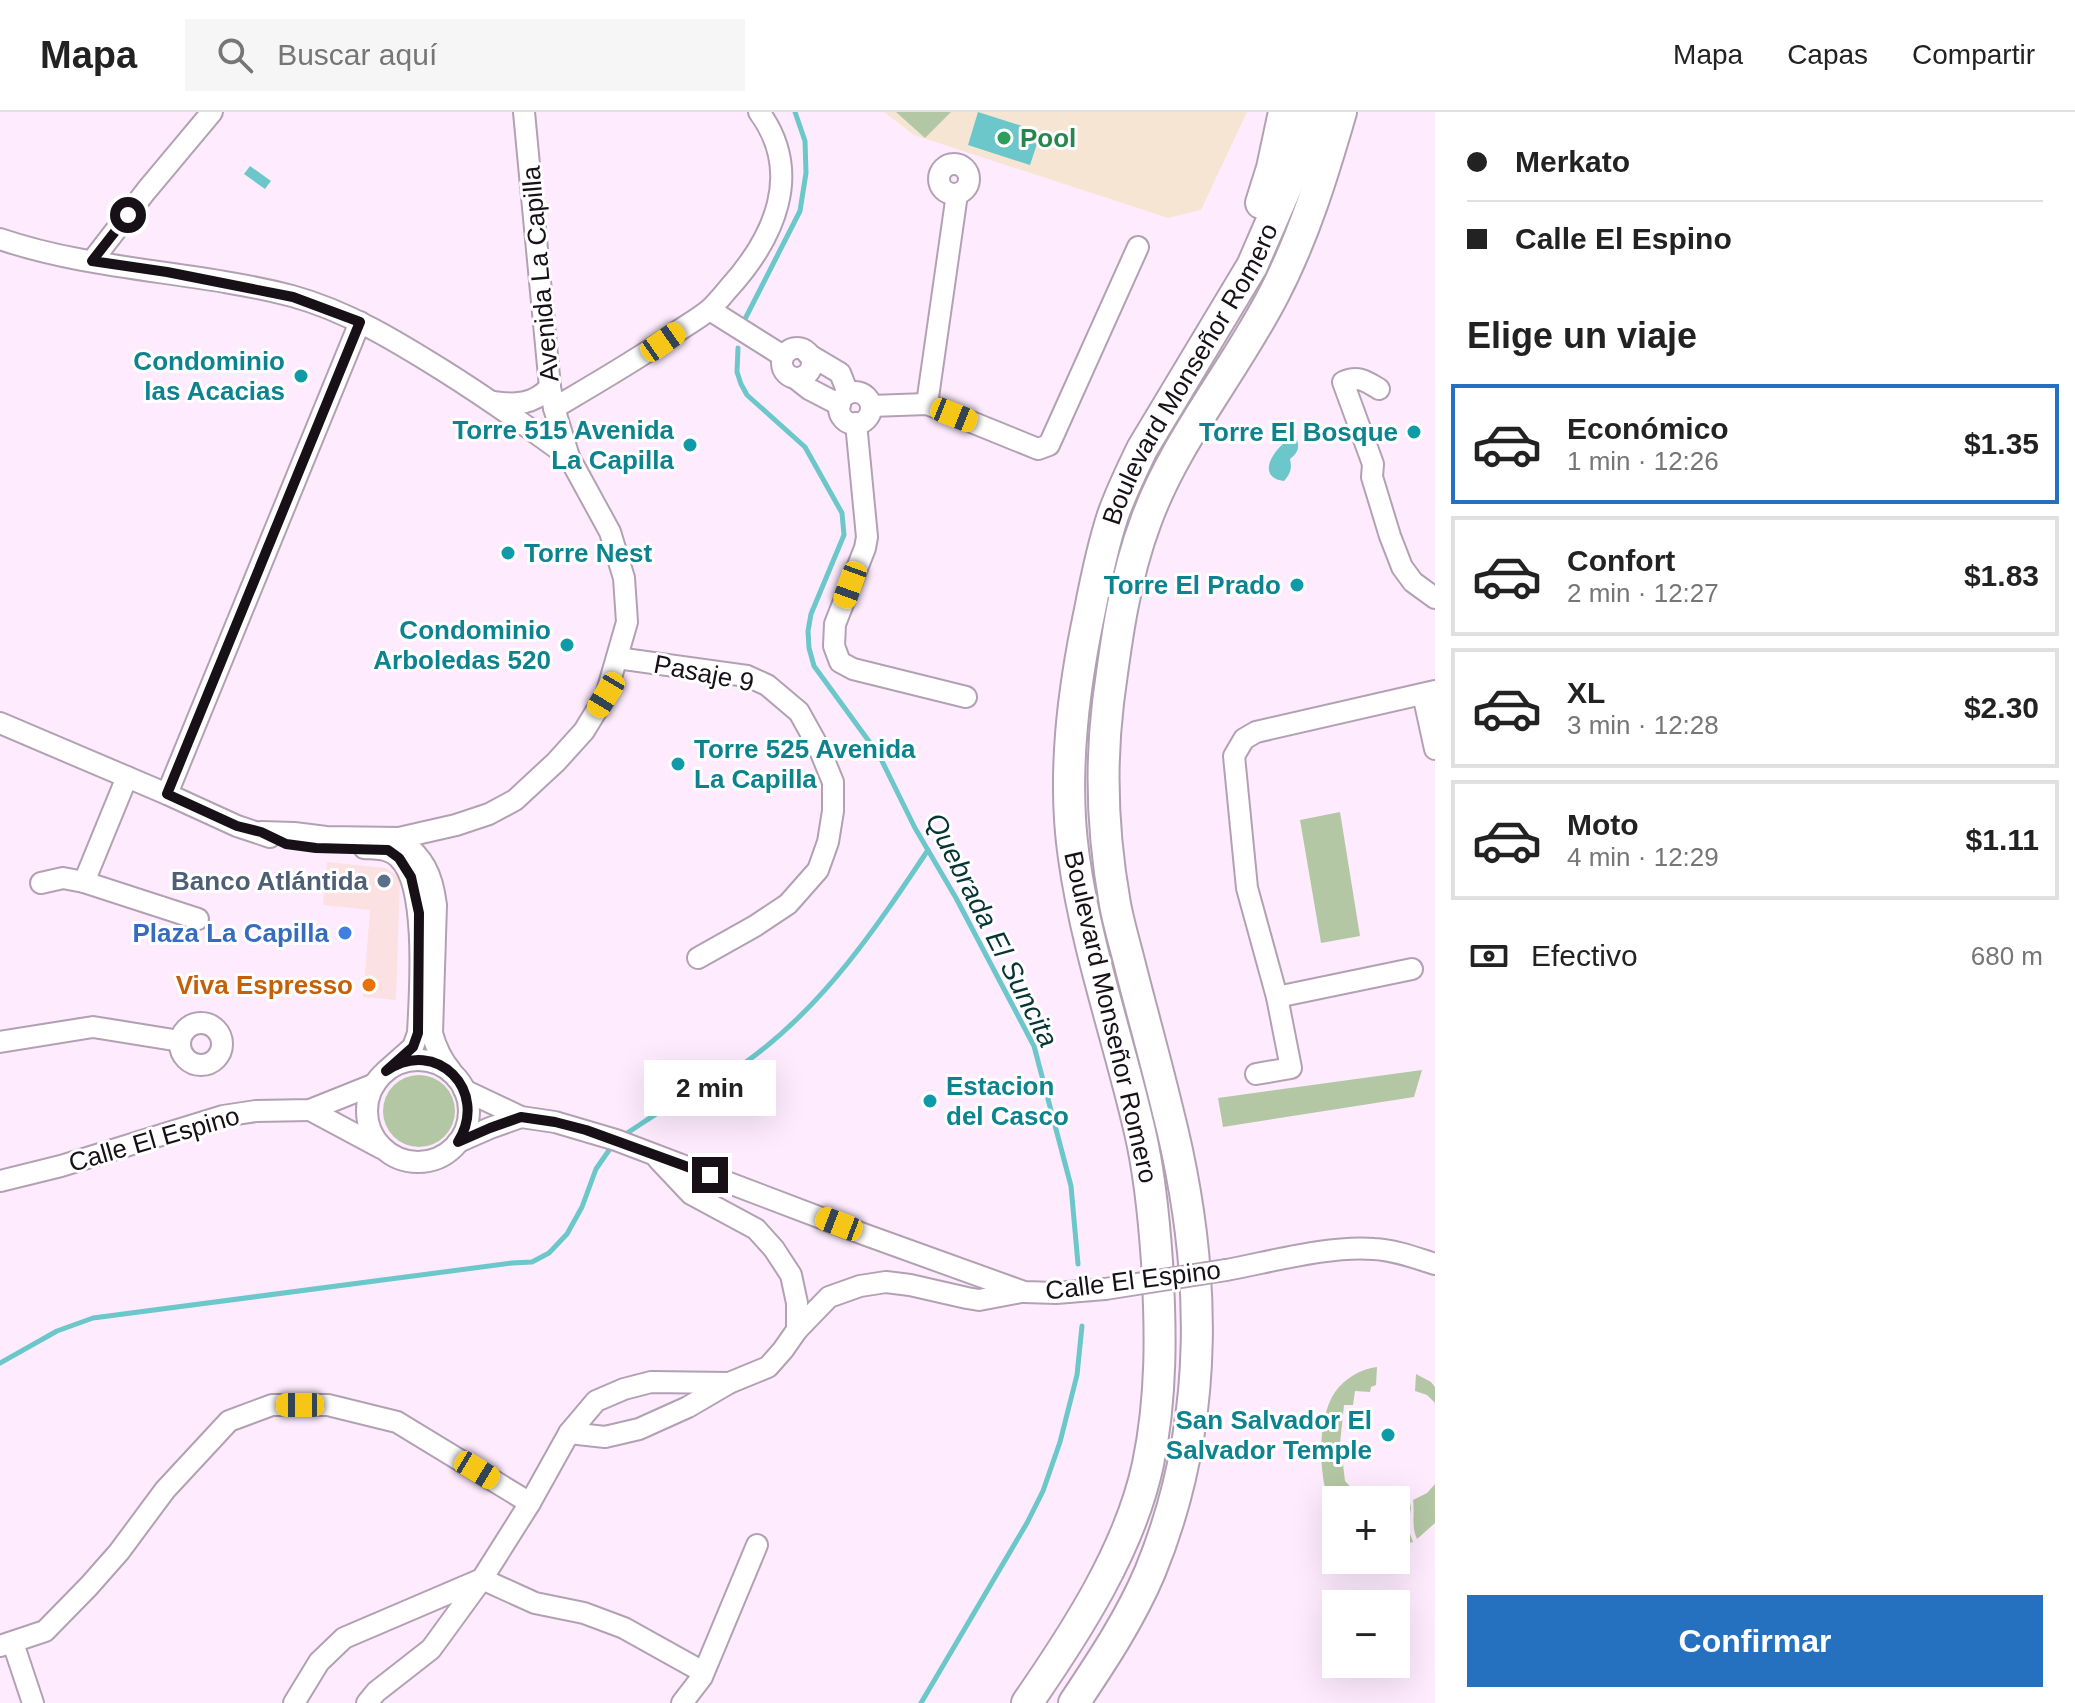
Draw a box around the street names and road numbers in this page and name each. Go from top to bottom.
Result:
street label: Avenida La Capilla [516,164,564,383]
street label: Boulevard Monseñor Romero [1096,219,1284,528]
street label: Pasaje 9 [651,649,757,697]
street label: Boulevard Monseñor Romero [1058,848,1164,1186]
street label: Calle El Espino [65,1100,243,1178]
street label: Calle El Espino [1044,1254,1222,1306]

